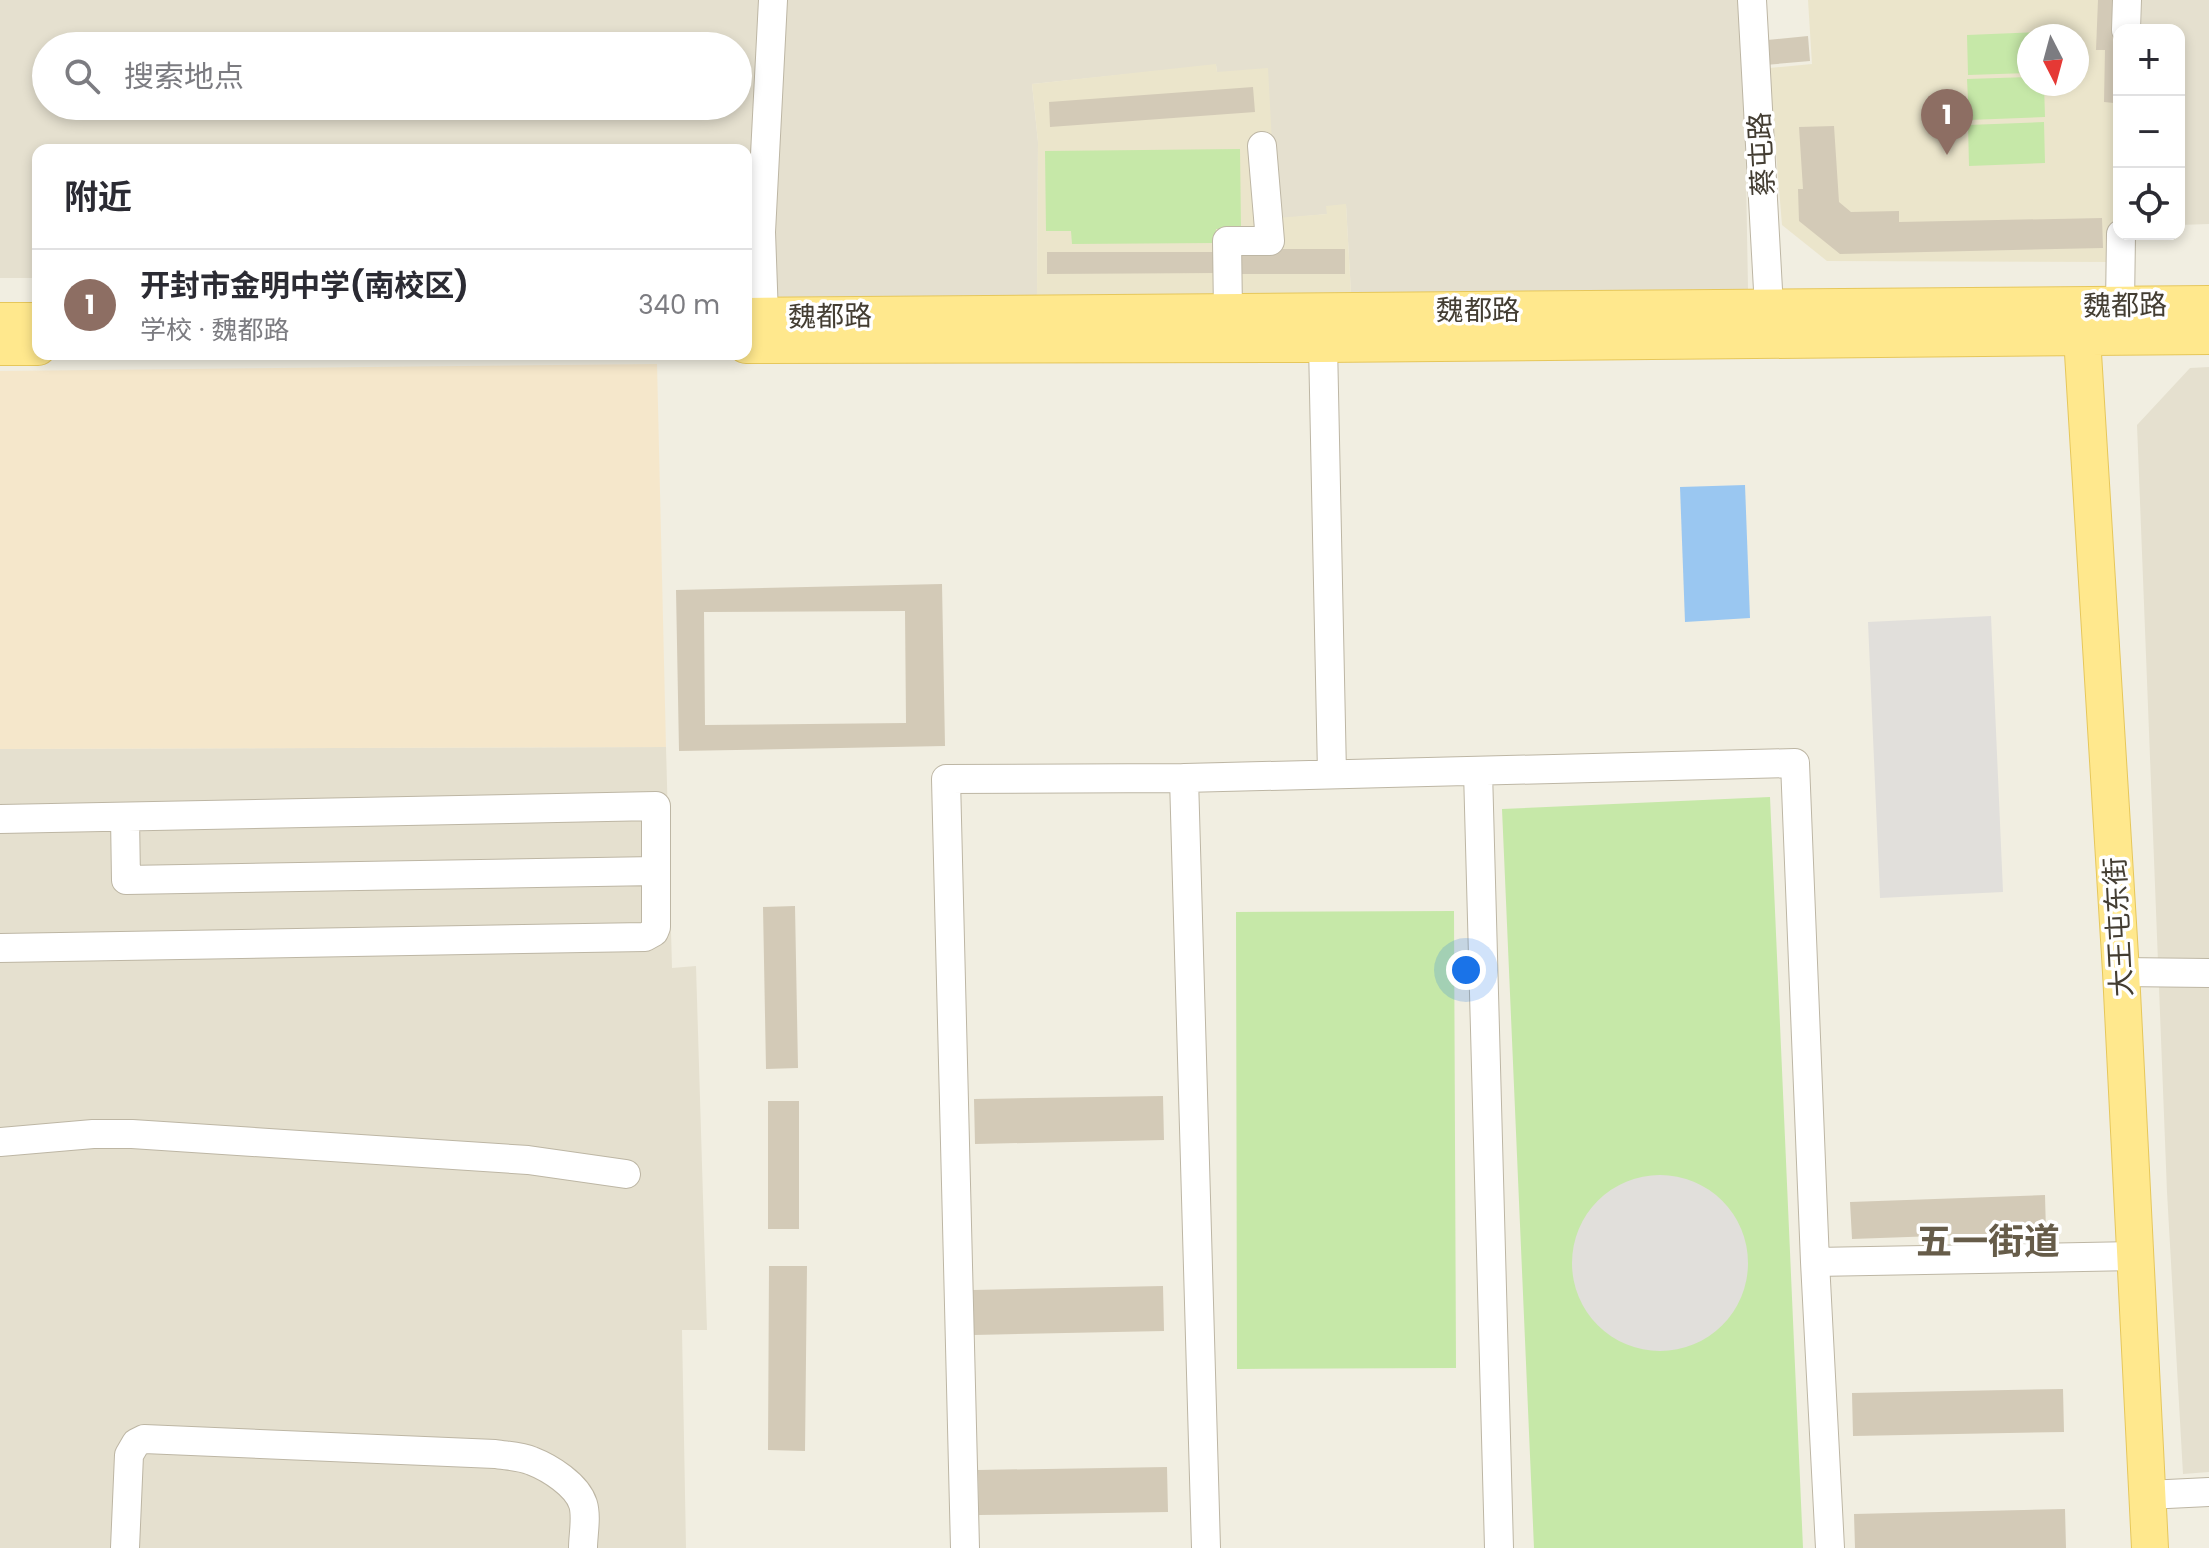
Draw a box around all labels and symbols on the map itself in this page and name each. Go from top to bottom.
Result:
north arrow [2017,24,2089,96]
pin: 1 [1921,89,1973,155]
street label: 蔡屯路 [1740,111,1783,197]
street label: 魏都路 [2083,285,2167,326]
street label: 魏都路 [1436,291,1520,330]
street label: 魏都路 [788,296,872,337]
street label: 大王屯东街 [2095,856,2142,998]
your location [1446,950,1486,990]
district label: 五一街道 [1916,1216,2060,1267]

